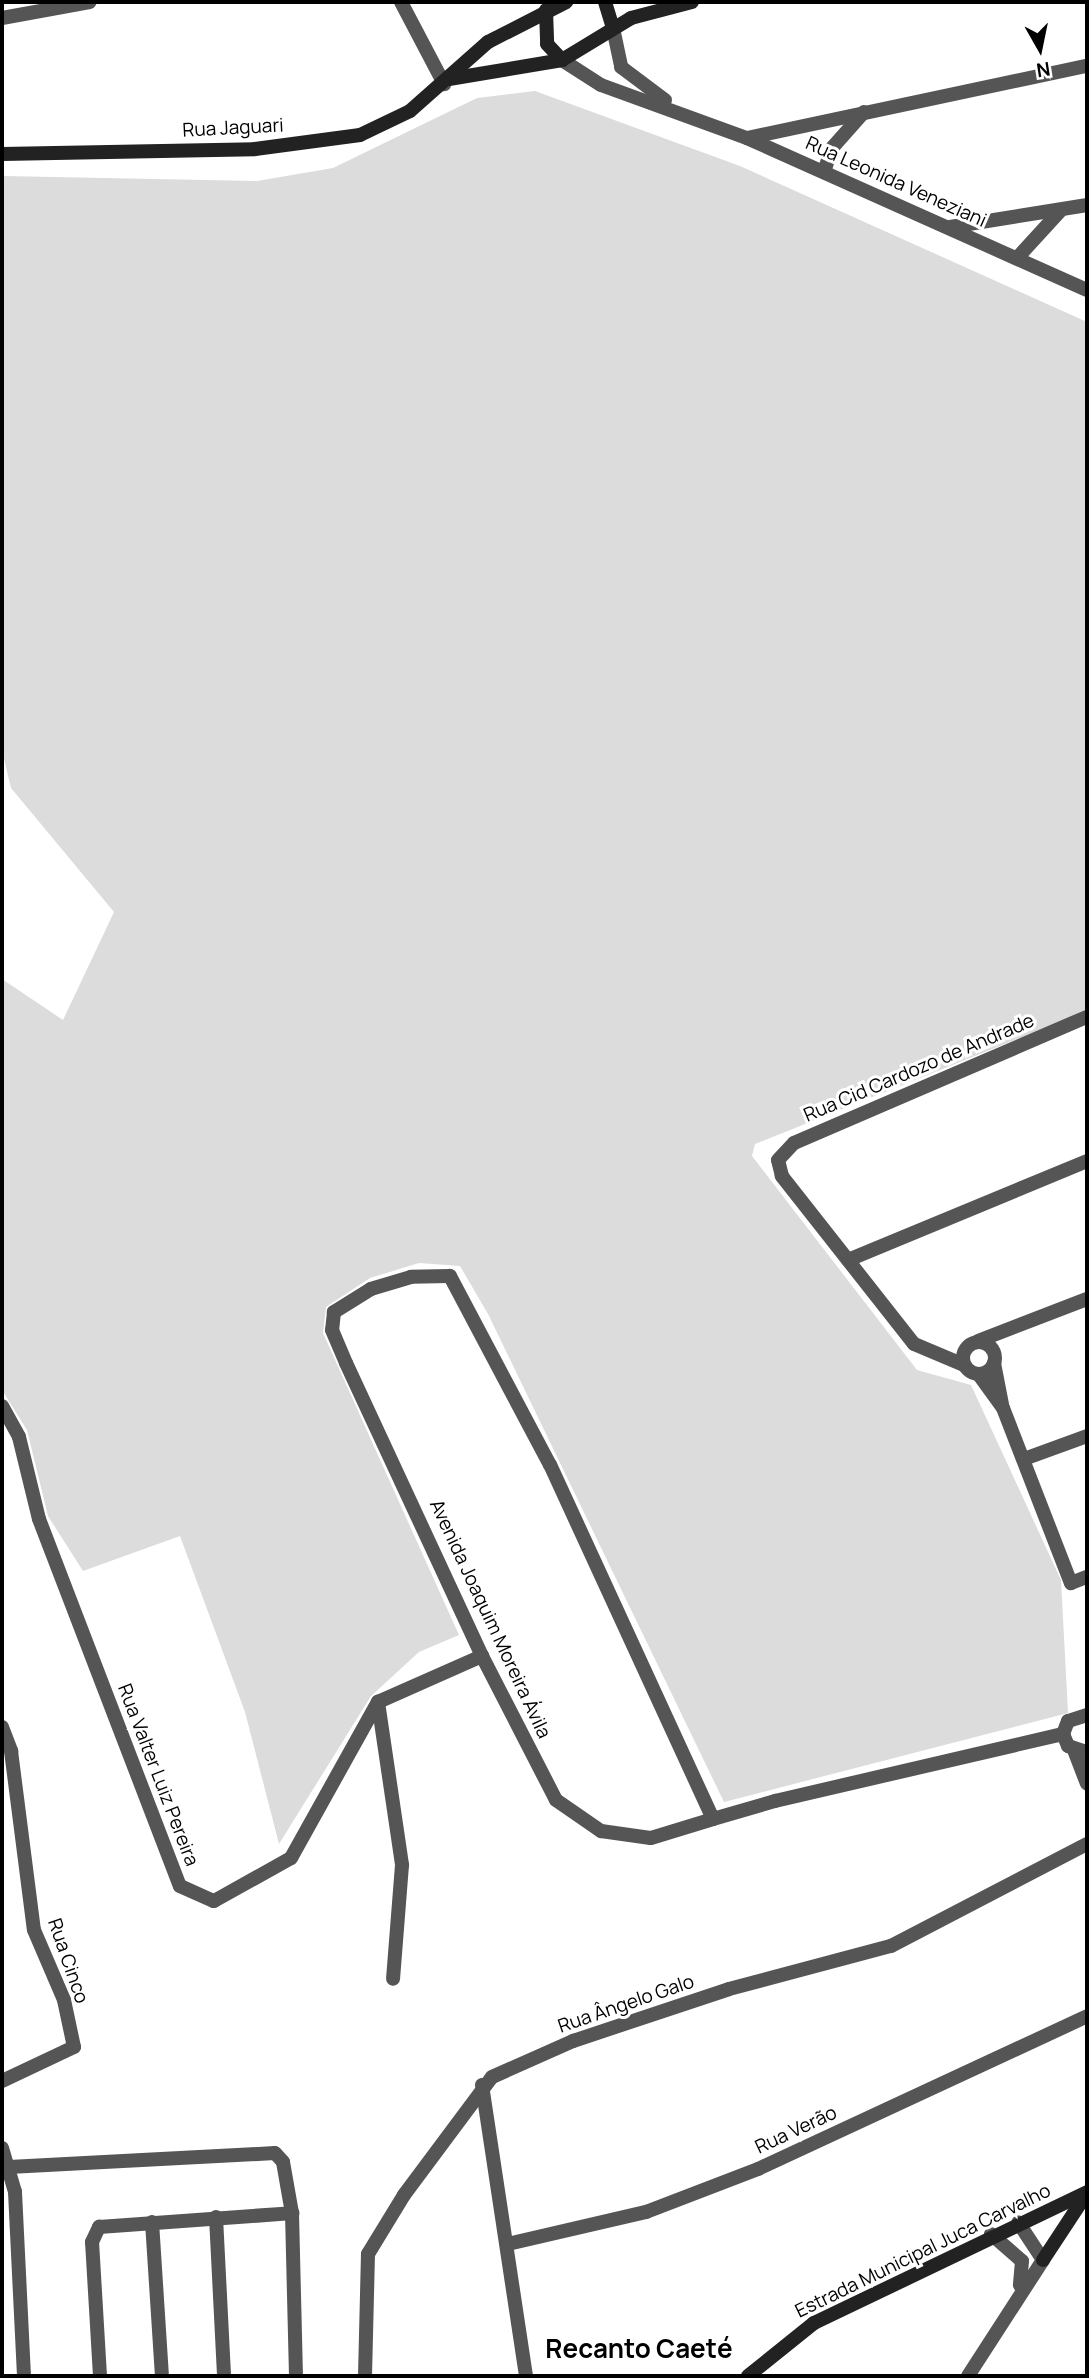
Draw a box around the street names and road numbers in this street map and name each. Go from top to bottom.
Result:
street label: Rua Jaguari [182,114,284,142]
street label: Rua Leonida Veneziani [802,132,990,232]
street label: Rua Cid Cardozo de Andrade [800,1009,1038,1127]
street label: Avenida Joaquim Moreira Ávila [425,1496,555,1742]
street label: Rua Valter Luiz Pereira [113,1681,203,1869]
street label: Rua Cinco [43,1916,93,2006]
street label: Rua Ângelo Galo [555,1970,697,2038]
street label: Rua Verão [752,2101,840,2159]
street label: Estrada Municipal Juca Carvalho [792,2179,1054,2323]

